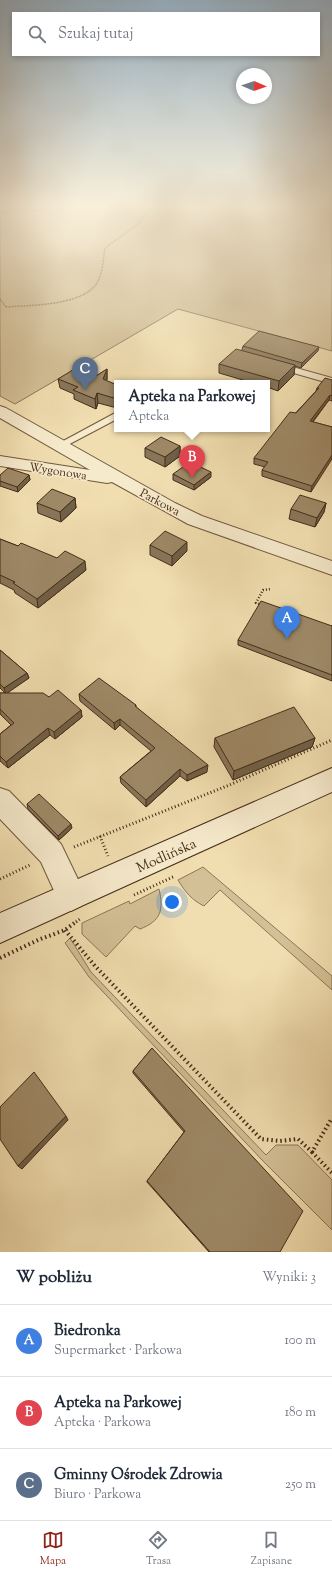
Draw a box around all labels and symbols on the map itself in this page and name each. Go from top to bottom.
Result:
north arrow [236,68,272,104]
pin: C [72,357,98,390]
pin: B [179,445,205,478]
street label: Wygonowa [28,459,89,486]
street label: Parkowa [136,485,183,521]
pin: A [274,606,300,639]
street label: Modlińska [134,834,201,879]
your location [162,892,182,912]

